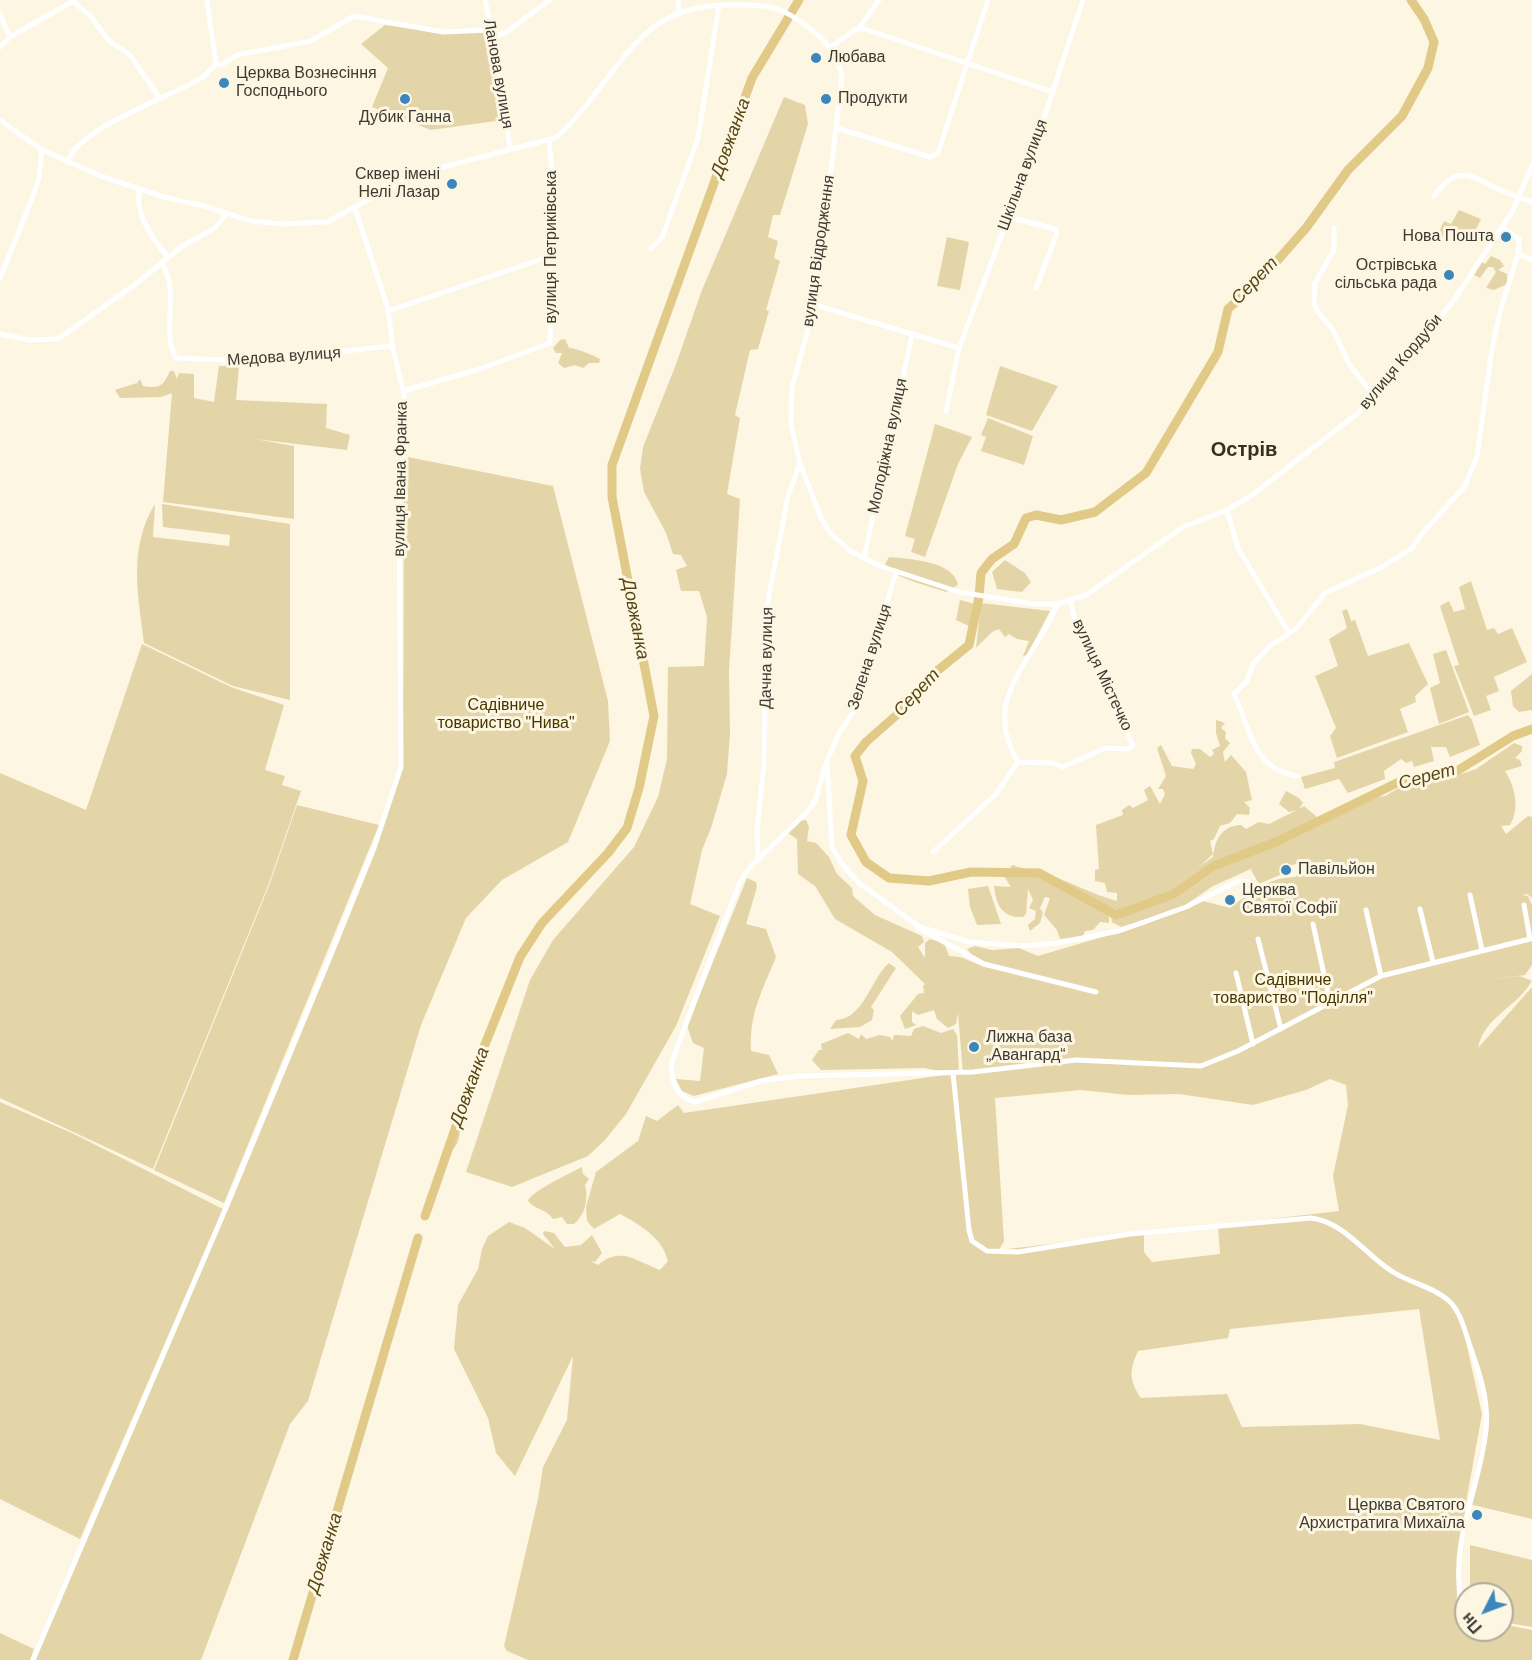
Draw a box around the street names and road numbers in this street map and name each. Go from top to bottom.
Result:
street label: Ланова вулиця [479,18,517,130]
street label: Шкільна вулиця [994,117,1052,233]
street label: вулиця Петриківська [542,171,562,323]
street label: вулиця Відродження [799,174,839,328]
street label: вулиця Кордуби [1355,310,1447,414]
street label: Медова вулиця [227,343,341,371]
street label: Молодіжна вулиця [864,377,912,515]
street label: вулиця Івана Франка [390,401,412,557]
street label: Зелена вулиця [844,602,896,712]
street label: Дачна вулиця [757,607,777,709]
street label: вулиця Містечко [1068,616,1136,734]

